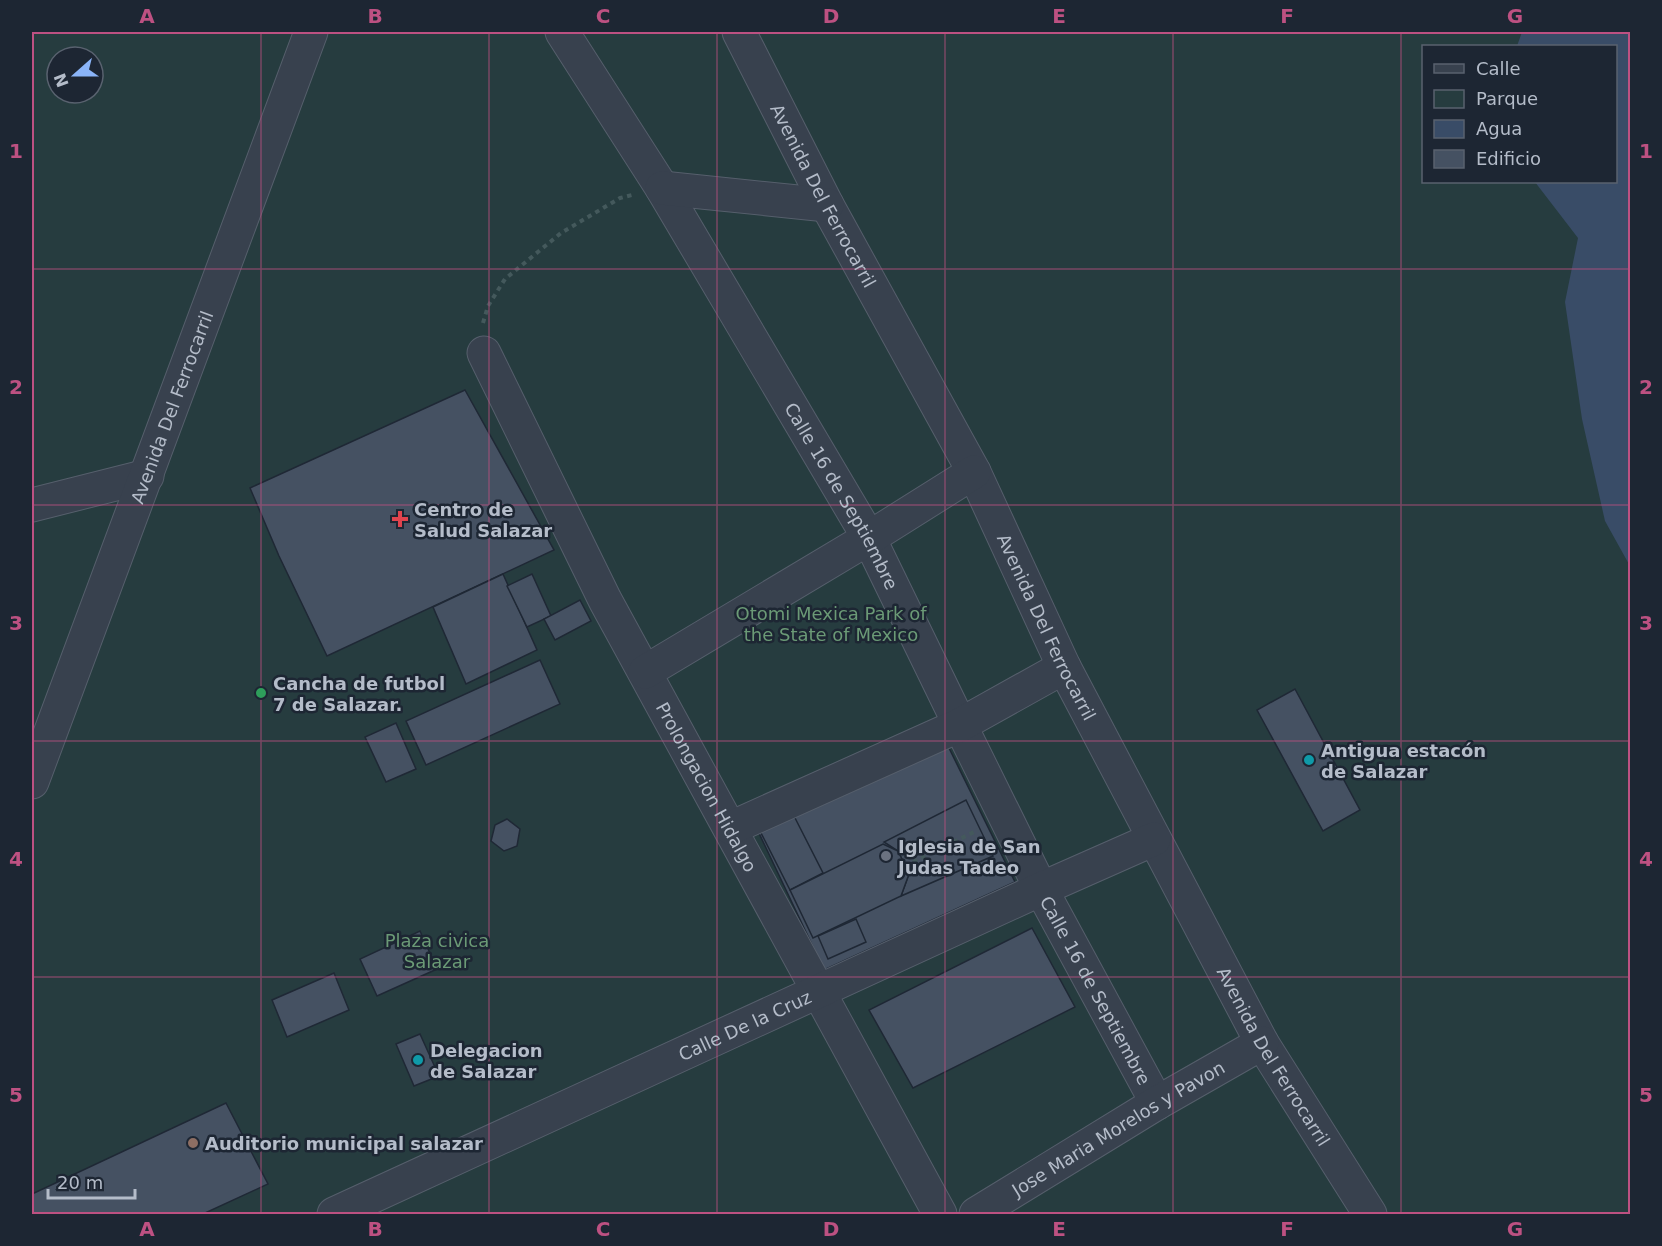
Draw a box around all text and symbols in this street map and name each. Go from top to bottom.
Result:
text: A [139,4,155,28]
text: B [367,4,383,28]
text: C [596,4,610,28]
text: D [823,4,839,28]
text: E [1052,4,1066,28]
text: F [1280,4,1294,28]
text: G [1507,4,1523,28]
north arrow [45,45,105,105]
legend [1422,45,1617,183]
text: Calle [1476,58,1521,79]
text: N [50,71,73,90]
text: Parque [1476,88,1538,109]
street label: Avenida Del Ferrocarril [767,100,881,291]
text: Agua [1476,118,1522,139]
text: 1 [9,139,23,163]
text: 1 [1639,139,1653,163]
text: Edificio [1476,148,1541,169]
street label: Avenida Del Ferrocarril [126,308,217,507]
text: 2 [9,375,23,399]
text: 2 [1639,375,1653,399]
street label: Calle 16 de Septiembre [781,399,903,593]
place label: Centro de Salud Salazar [414,499,552,541]
marker: Centro de Salud Salazar [391,510,409,528]
street label: Avenida Del Ferrocarril [993,530,1101,724]
park label: Otomi Mexica Park of the State of Mexico [735,603,927,645]
text: 3 [9,611,23,635]
text: 3 [1639,611,1653,635]
place label: Cancha de futbol 7 de Salazar. [273,673,445,715]
marker: Cancha de futbol 7 de Salazar. [254,686,268,700]
street label: Prolongacion Hidalgo [652,698,762,875]
place label: Antigua estacón de Salazar [1321,740,1486,782]
marker: Antigua estacón de Salazar [1302,753,1316,767]
place label: Iglesia de San Judas Tadeo [896,836,1041,878]
text: 4 [9,847,23,871]
text: 4 [1639,847,1653,871]
marker: Iglesia de San Judas Tadeo [879,849,893,863]
street label: Calle 16 de Septiembre [1036,892,1156,1088]
park label: Plaza civica Salazar [385,930,489,972]
street label: Avenida Del Ferrocarril [1213,963,1335,1150]
street label: Calle De la Cruz [675,986,814,1065]
place label: Delegacion de Salazar [430,1040,543,1082]
marker: Delegacion de Salazar [411,1053,425,1067]
street label: Jose Maria Morelos y Pavon [1007,1056,1228,1201]
text: 5 [9,1083,23,1107]
text: 5 [1639,1083,1653,1107]
place label: Auditorio municipal salazar [205,1133,483,1154]
marker: Auditorio municipal salazar [186,1136,200,1150]
scale bar [48,1162,135,1200]
text: 20 m [57,1172,103,1193]
text: A [139,1217,155,1241]
text: B [367,1217,383,1241]
text: C [596,1217,610,1241]
text: D [823,1217,839,1241]
text: E [1052,1217,1066,1241]
text: F [1280,1217,1294,1241]
text: G [1507,1217,1523,1241]

